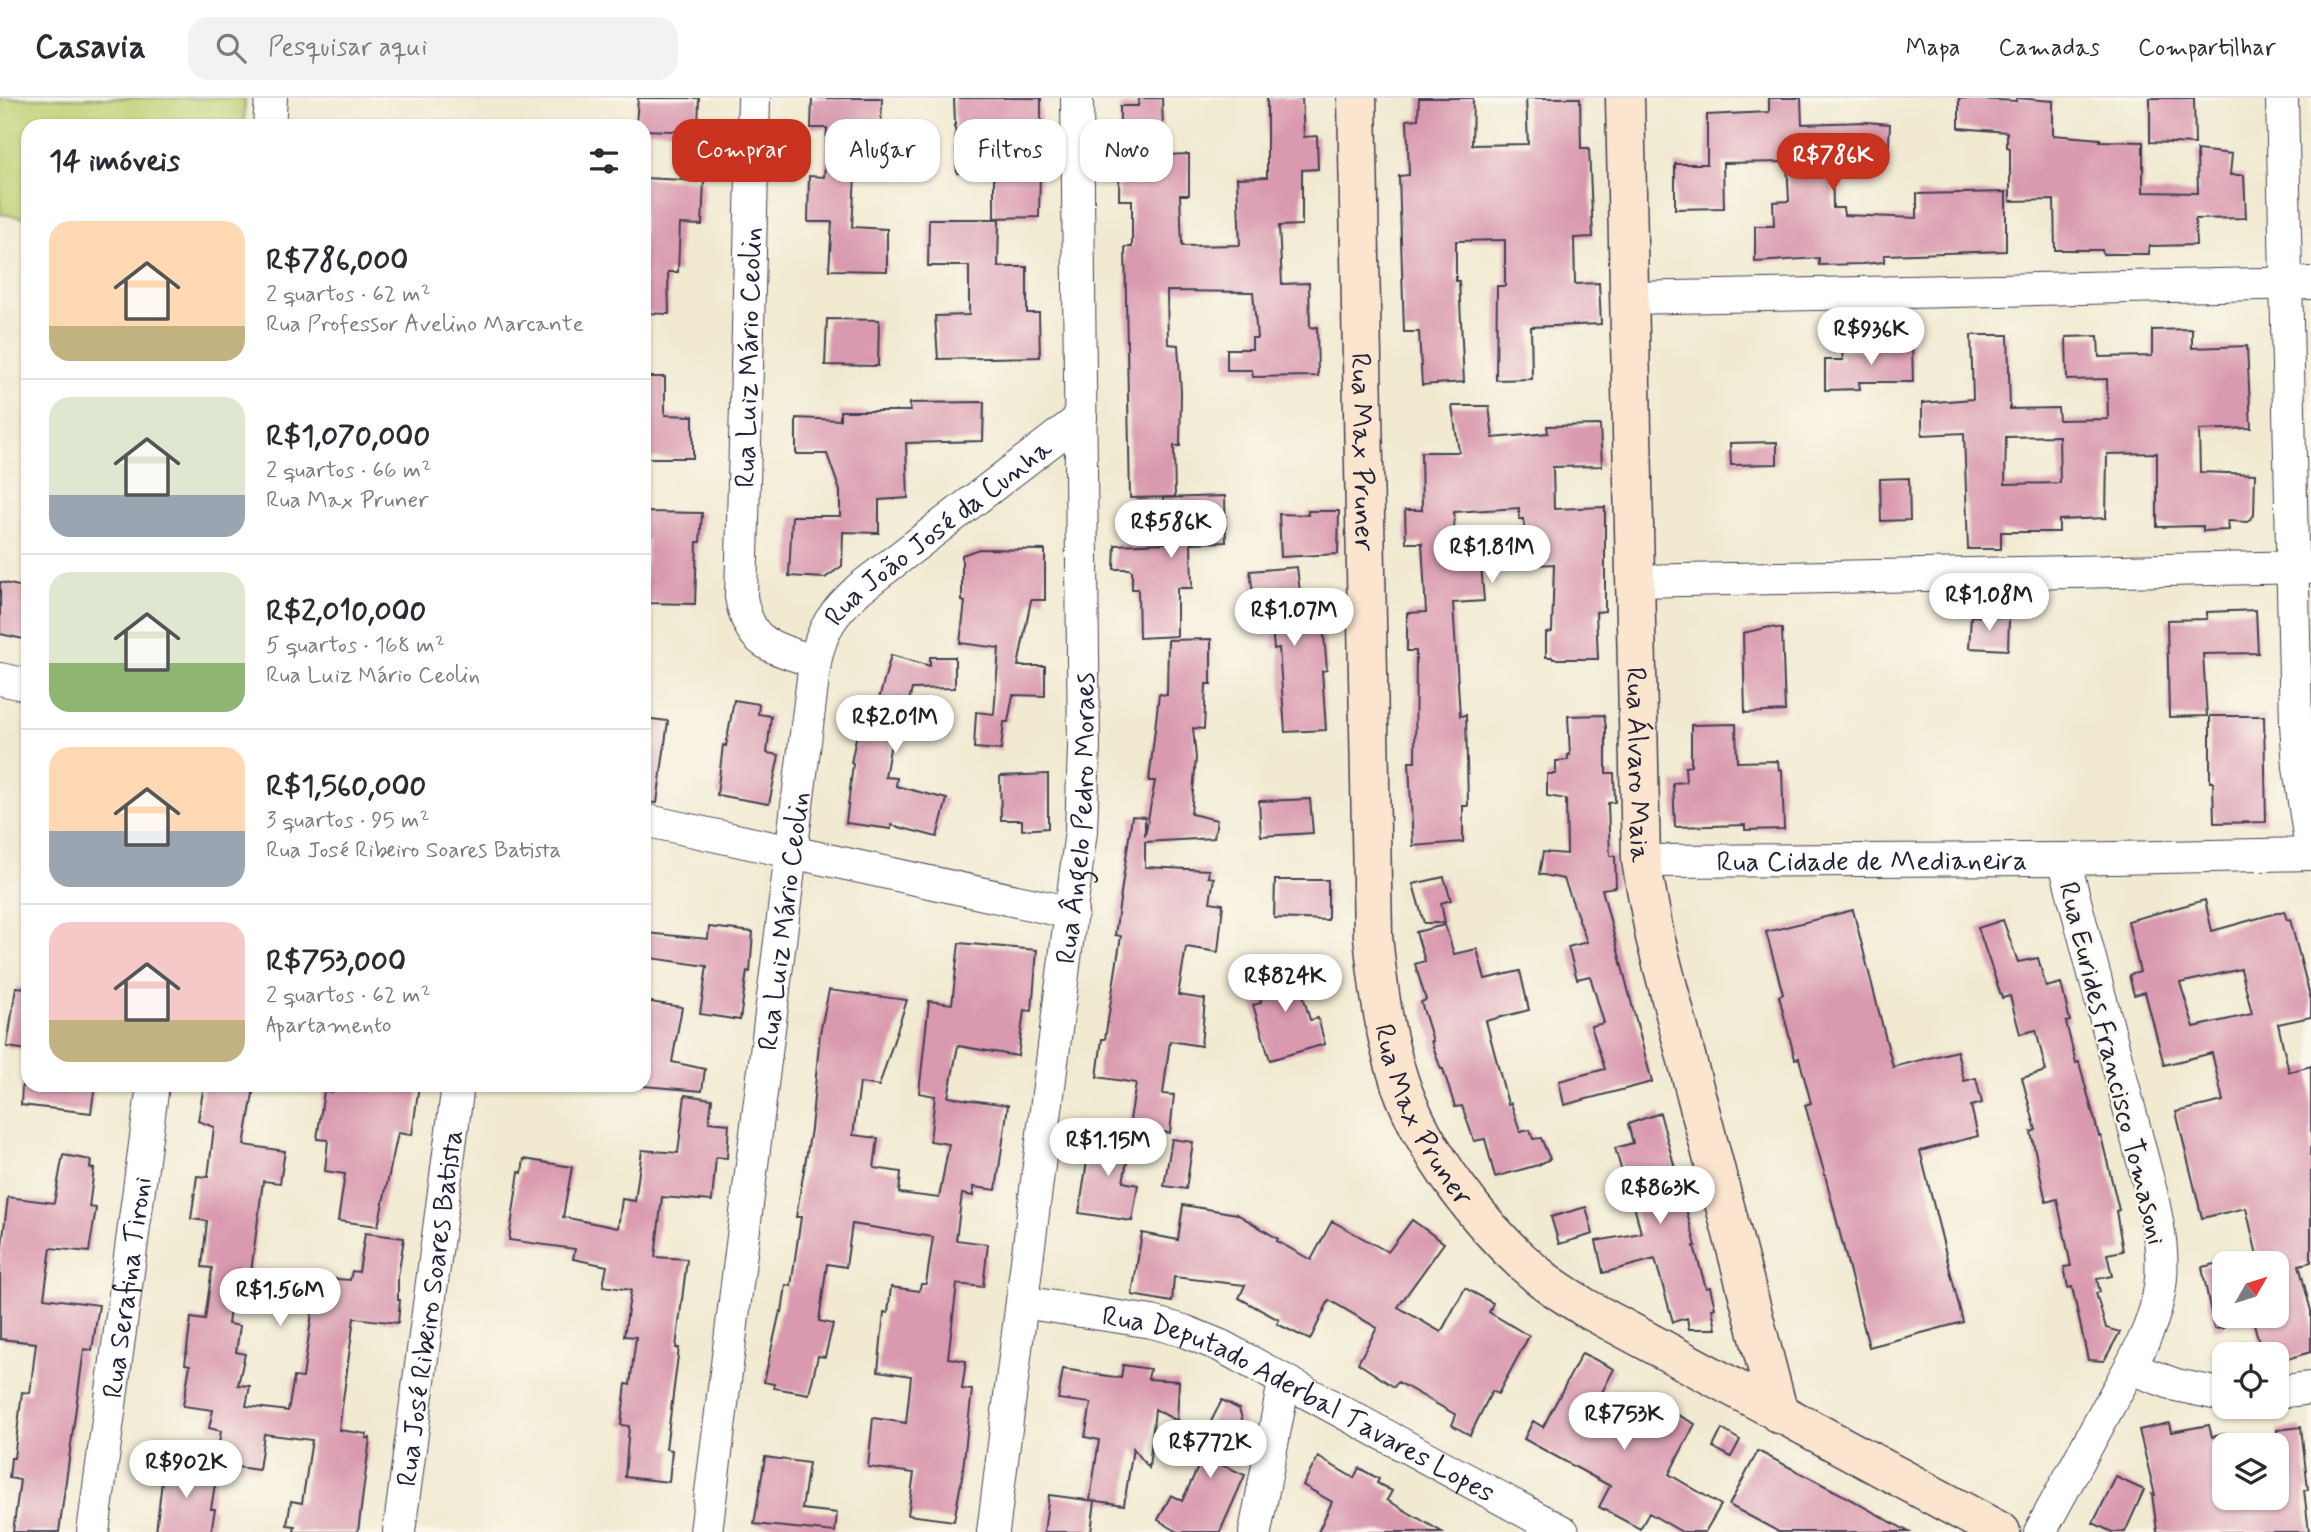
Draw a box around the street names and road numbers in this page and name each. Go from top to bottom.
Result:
street label: Rua Luiz Mário Ceolin [728,227,772,488]
street label: Rua Max Pruner [1341,353,1382,552]
street label: Rua João José da Cunha [817,431,1060,634]
street label: Rua Álvaro Maia [1616,667,1657,863]
street label: Rua Ângelo Pedro Moraes [1048,672,1105,966]
street label: Rua Luiz Mário Ceolin [750,789,820,1053]
street label: Rua Cidade de Medianeira [1716,843,2028,882]
street label: Rua Eurides Francisco Tomasoni [2049,878,2175,1249]
street label: Rua Max Pruner [1364,1021,1481,1215]
street label: Rua José Ribeiro Soares Batista [389,1128,473,1489]
street label: Rua Serafina Tironi [95,1174,162,1401]
street label: Rua Deputado Aderbal Tavares Lopes [1099,1299,1501,1512]

